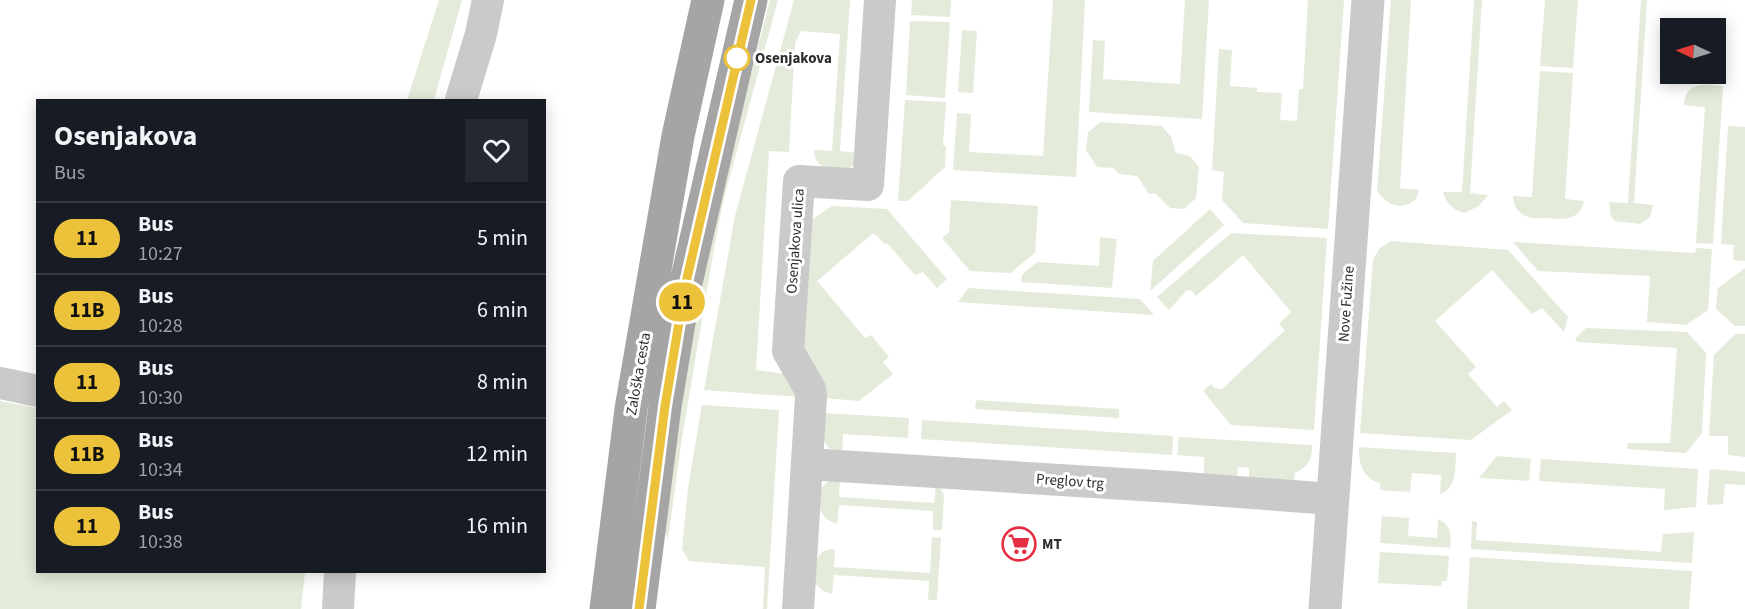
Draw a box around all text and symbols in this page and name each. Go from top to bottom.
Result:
north arrow [1660,18,1726,84]
map controls [1660,18,1726,84]
marker: Osenjakova [724,45,750,71]
place label: Osenjakova [755,48,832,69]
text: Osenjakova [54,116,197,156]
button: heart [465,119,528,182]
text: Bus [54,159,85,187]
street label: Osenjakova ulica [781,188,810,294]
text: Bus [138,208,174,240]
text: 5 min [477,222,528,254]
text: 11 [76,223,98,253]
text: 10:27 [138,240,183,268]
street label: Nove Fužine [1333,265,1360,343]
text: Bus [138,280,174,312]
line badge: 11 [655,282,709,322]
text: 11 [671,287,693,317]
text: 6 min [477,294,528,326]
text: 11B [70,295,104,325]
text: 10:28 [138,312,183,340]
street label: Zaloška cesta [621,331,656,417]
text: Bus [138,352,174,384]
text: 8 min [477,366,528,398]
text: 11 [76,367,98,397]
text: 10:30 [138,384,183,412]
text: Bus [138,424,174,456]
text: 12 min [466,438,528,470]
text: 11B [70,439,104,469]
text: 10:34 [138,456,183,484]
street label: Preglov trg [1035,469,1105,494]
text: Bus [138,496,174,528]
text: 16 min [466,510,528,542]
text: 11 [76,511,98,541]
supermarket icon: MT [1001,526,1037,562]
text: 10:38 [138,528,183,556]
place label: MT [1042,534,1062,555]

